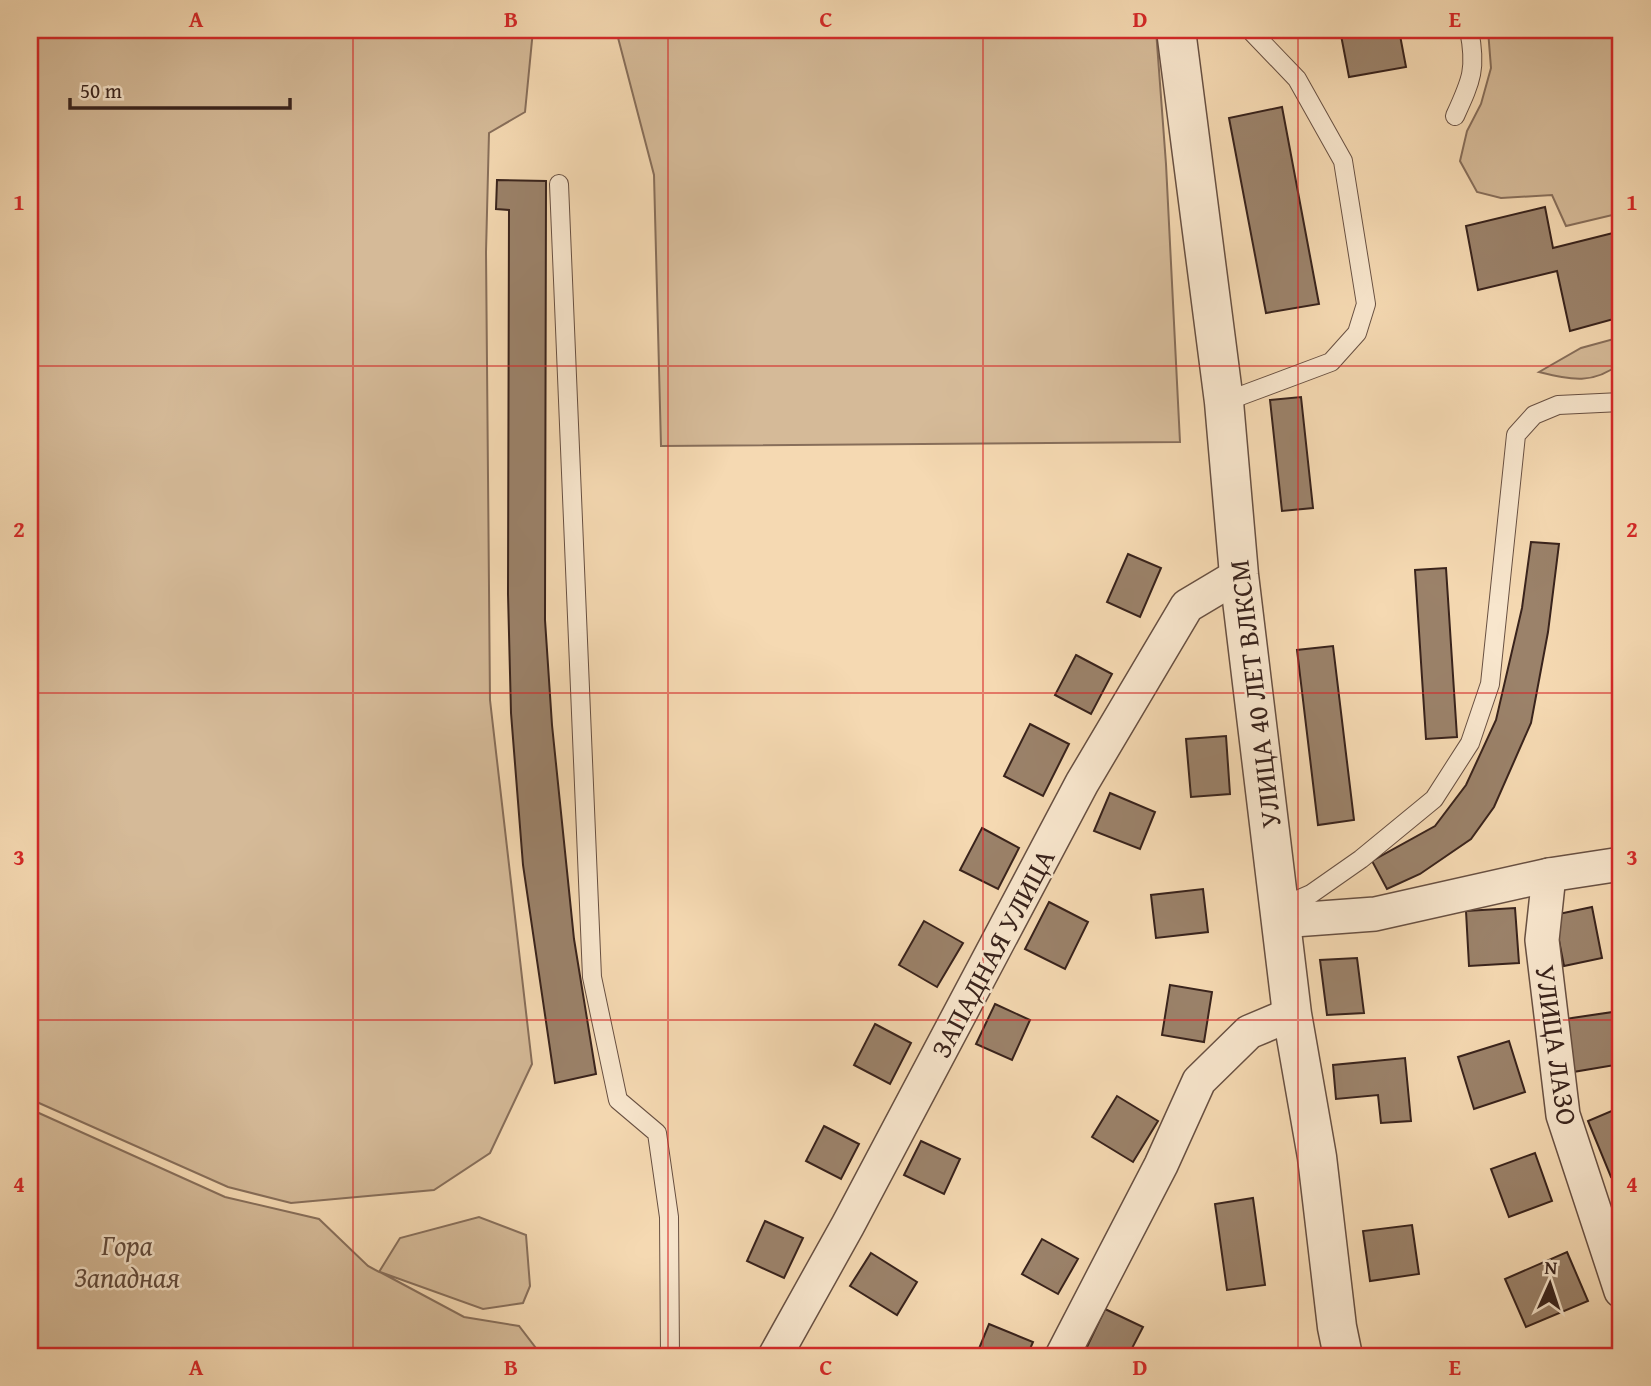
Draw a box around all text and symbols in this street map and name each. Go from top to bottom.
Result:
text: A [189,2,204,35]
text: B [504,2,518,35]
text: C [819,2,833,35]
text: D [1133,2,1148,35]
text: E [1449,2,1461,35]
scale bar [70,66,290,110]
text: 50 m [80,75,122,106]
text: 1 [13,185,25,218]
text: 1 [1626,185,1638,218]
text: 2 [13,512,25,545]
text: 2 [1626,512,1638,545]
street label: УЛИЦА 40 ЛЕТ ВЛКСМ [1217,558,1291,830]
text: 3 [13,840,25,873]
text: 3 [1626,840,1638,873]
street label: ЗАПАДНАЯ УЛИЦА [920,841,1064,1065]
street label: УЛИЦА ЛАЗО [1525,962,1589,1128]
text: 4 [13,1167,25,1200]
text: 4 [1626,1167,1638,1200]
park label: Гора Западная [74,1224,180,1297]
north arrow [1514,1250,1584,1320]
text: N [1544,1253,1558,1281]
text: A [189,1350,204,1383]
text: B [504,1350,518,1383]
text: C [819,1350,833,1383]
text: D [1133,1350,1148,1383]
text: E [1449,1350,1461,1383]

